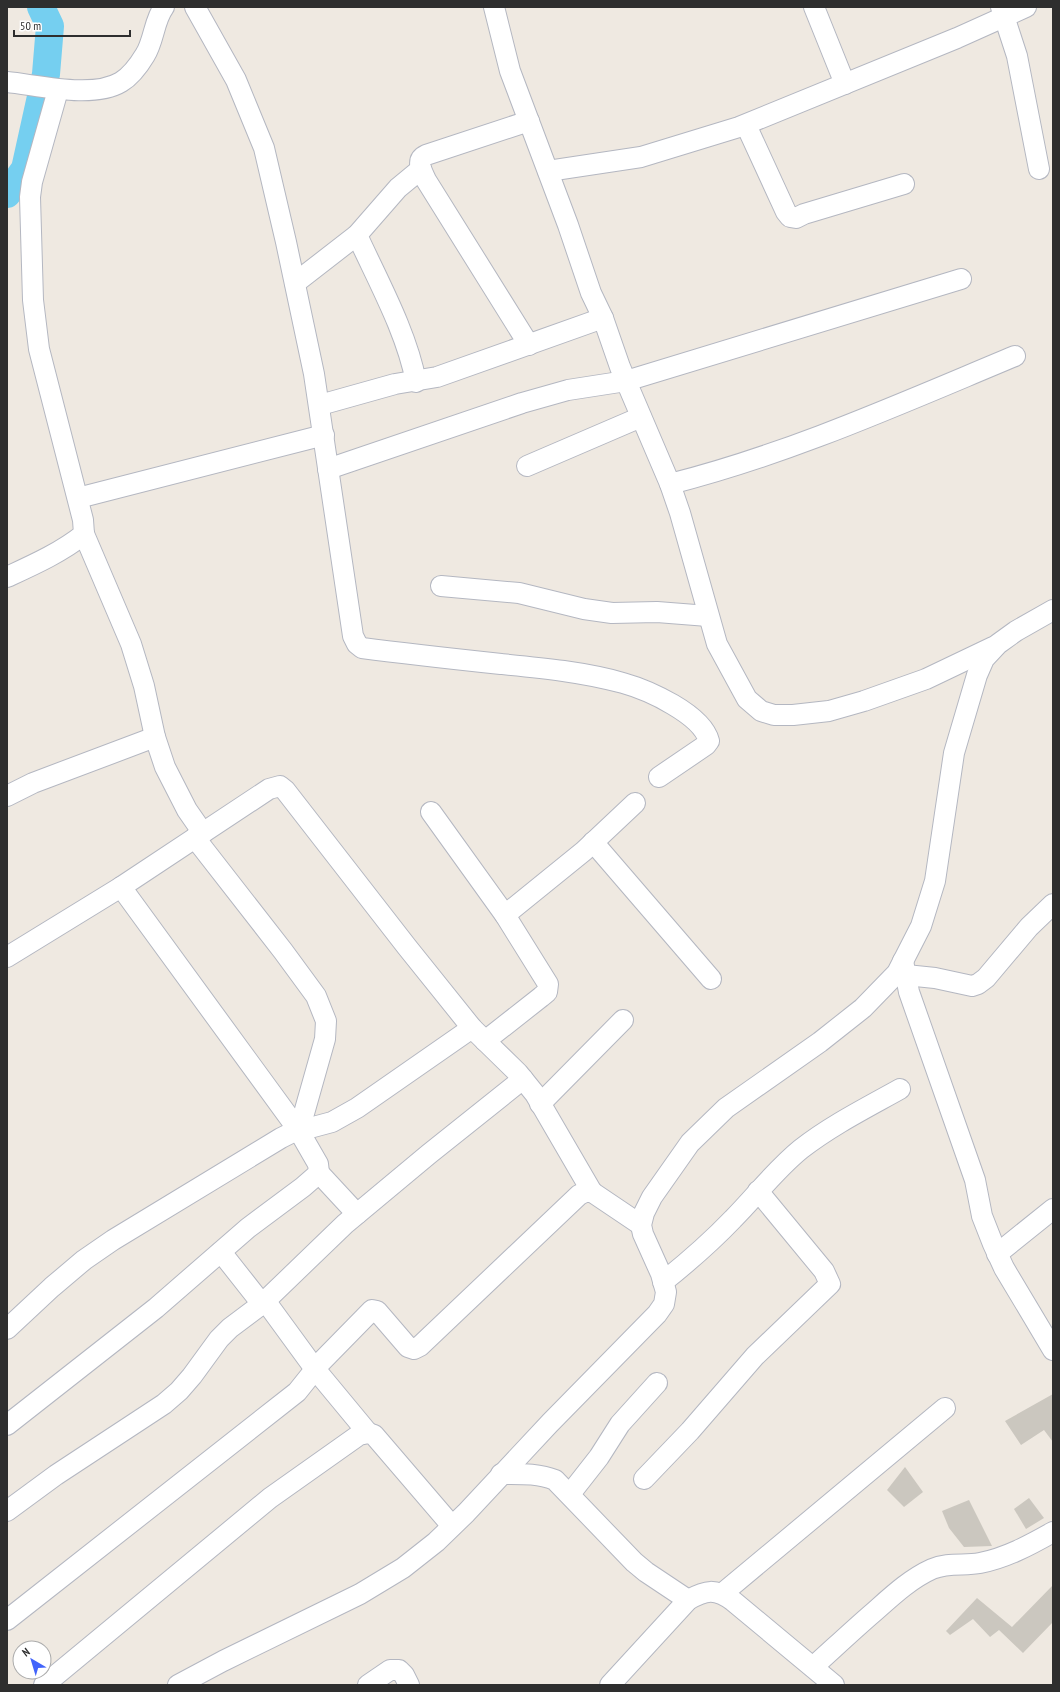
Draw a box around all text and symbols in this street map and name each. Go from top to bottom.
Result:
scale bar [14,12,130,38]
text: 50 m [20,18,41,33]
north arrow [12,1640,52,1680]
text: N [19,1645,33,1659]

